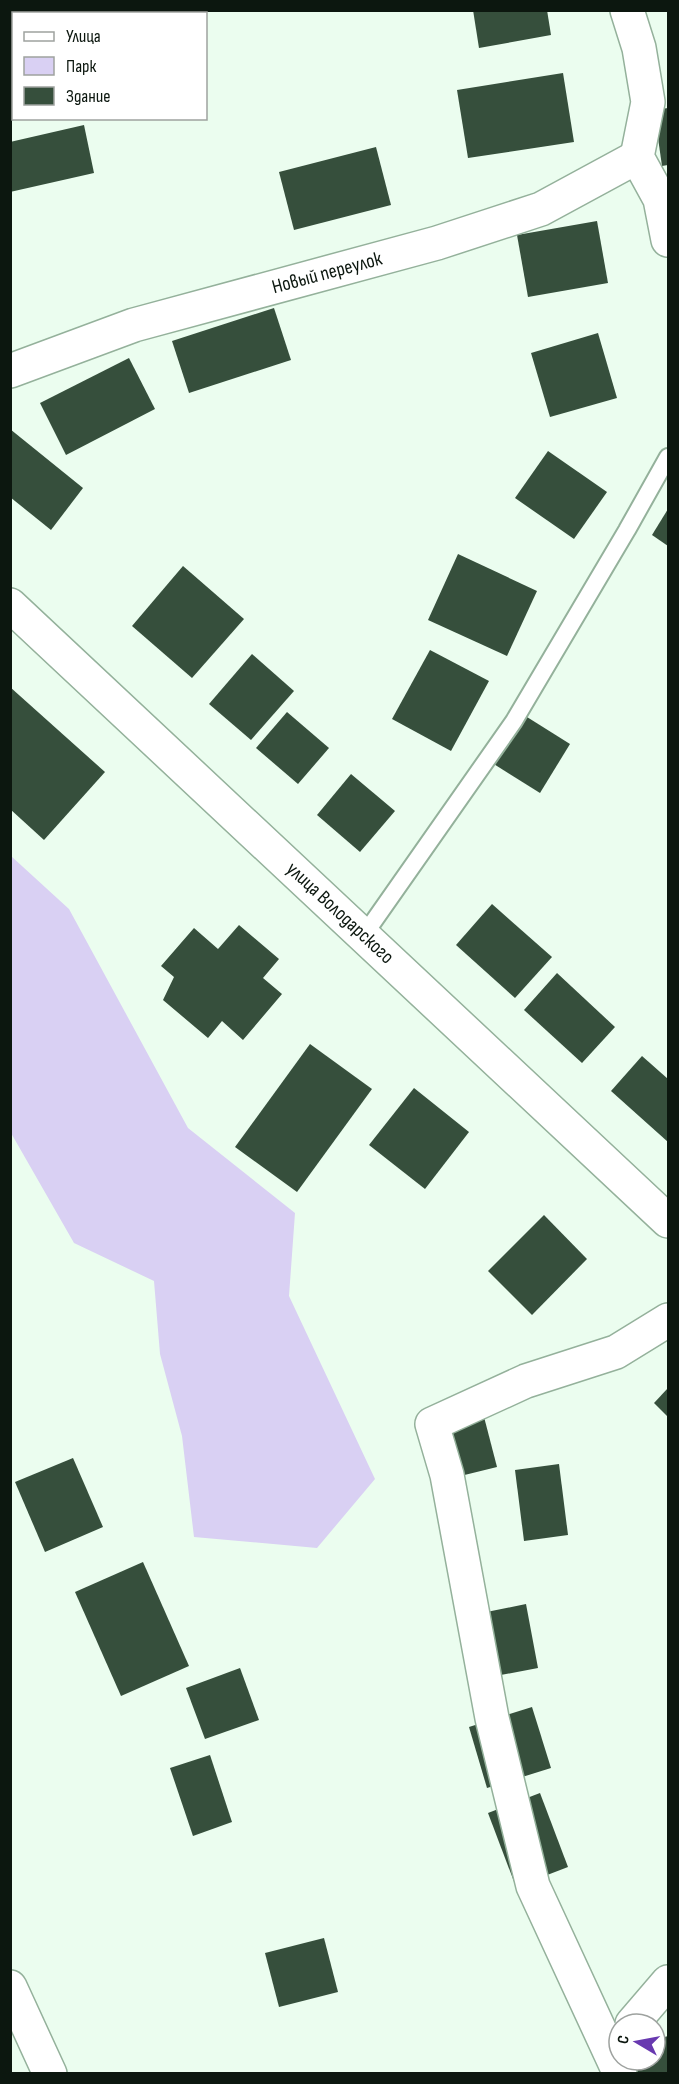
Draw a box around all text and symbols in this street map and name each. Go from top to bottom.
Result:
legend [12,12,207,120]
text: Улица [66,26,101,47]
text: Парк [66,56,97,77]
text: Здание [66,86,111,107]
street label: Новый переулок [269,247,385,299]
street label: улица Володарского [281,857,399,969]
north arrow [607,2012,667,2072]
text: С [614,2034,634,2045]

